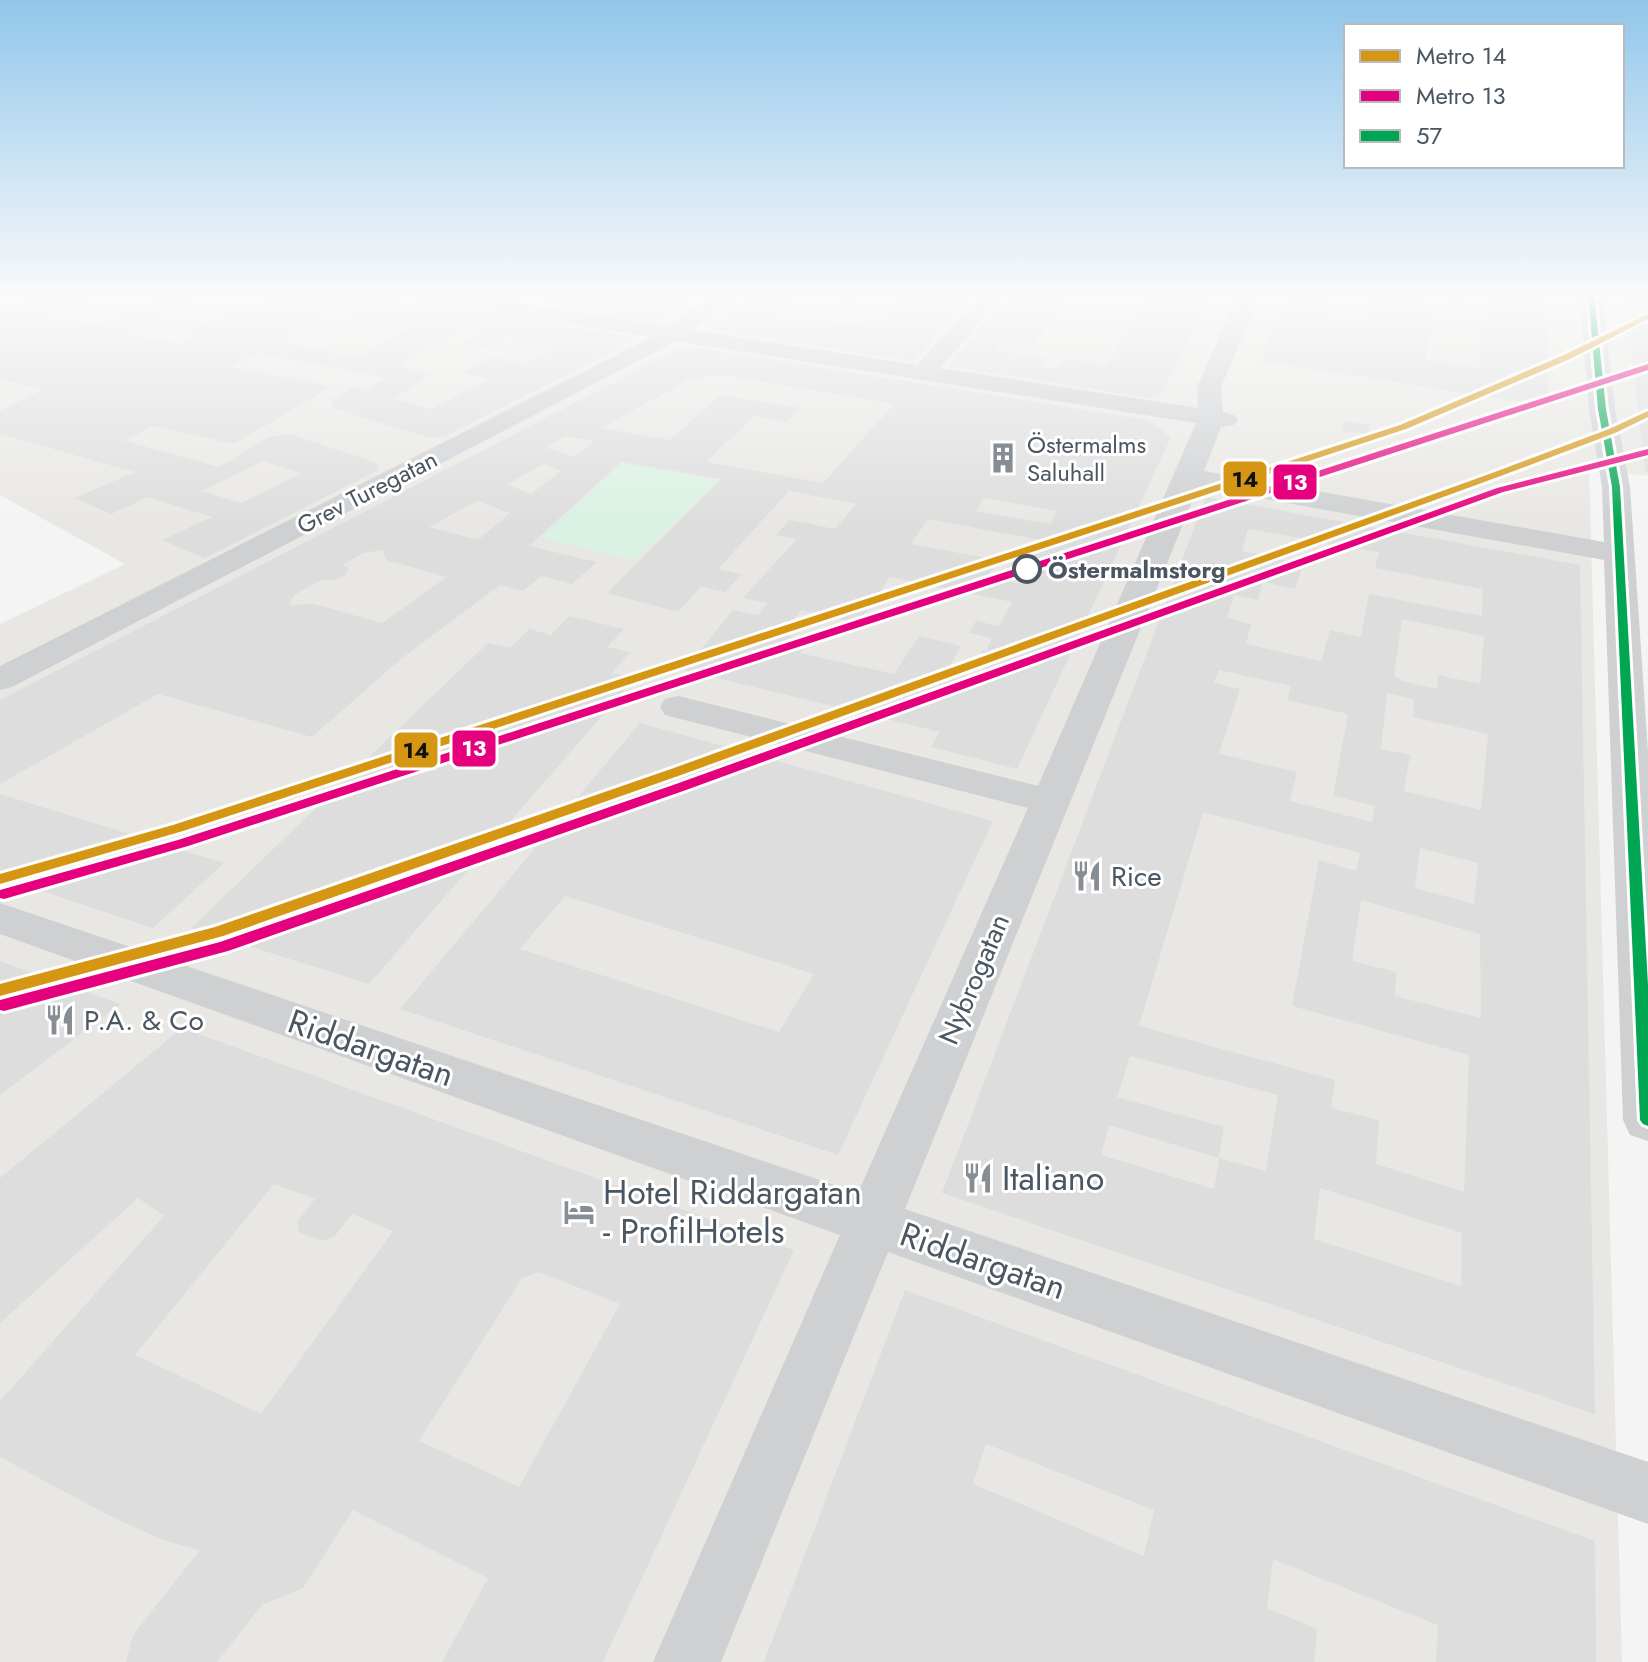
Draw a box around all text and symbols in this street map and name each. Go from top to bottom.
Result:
legend [1344,24,1624,168]
text: Metro 14 [1416,38,1507,73]
text: Metro 13 [1416,78,1506,113]
text: 57 [1416,118,1443,153]
place label: Östermalms Saluhall [1027,427,1146,490]
building icon: Östermalms Saluhall [986,441,1020,475]
street label: Grev Turegatan [291,442,443,542]
line badge: 14 [1222,460,1268,498]
text: 14 [1232,463,1258,495]
line badge: 13 [1272,463,1318,501]
text: 13 [1283,466,1307,498]
place label: Östermalmstorg [1048,552,1226,587]
marker: Östermalmstorg [1013,555,1041,583]
line badge: 13 [451,729,497,768]
line badge: 14 [393,731,439,769]
text: 13 [462,732,486,764]
text: 14 [403,734,429,766]
place label: Rice [1111,856,1162,897]
restaurant icon: Rice [1070,859,1104,893]
street label: Nybrogatan [928,907,1020,1051]
street label: Riddargatan [282,997,460,1099]
place label: P.A. & Co [84,1000,204,1041]
restaurant icon: P.A. & Co [43,1003,77,1037]
place label: Italiano [1002,1154,1104,1203]
restaurant icon: Italiano [961,1161,995,1195]
place label: Hotel Riddargatan - ProfilHotels [603,1168,862,1256]
hotel icon: Hotel Riddargatan - ProfilHotels [562,1195,596,1229]
street label: Riddargatan [894,1210,1072,1312]

